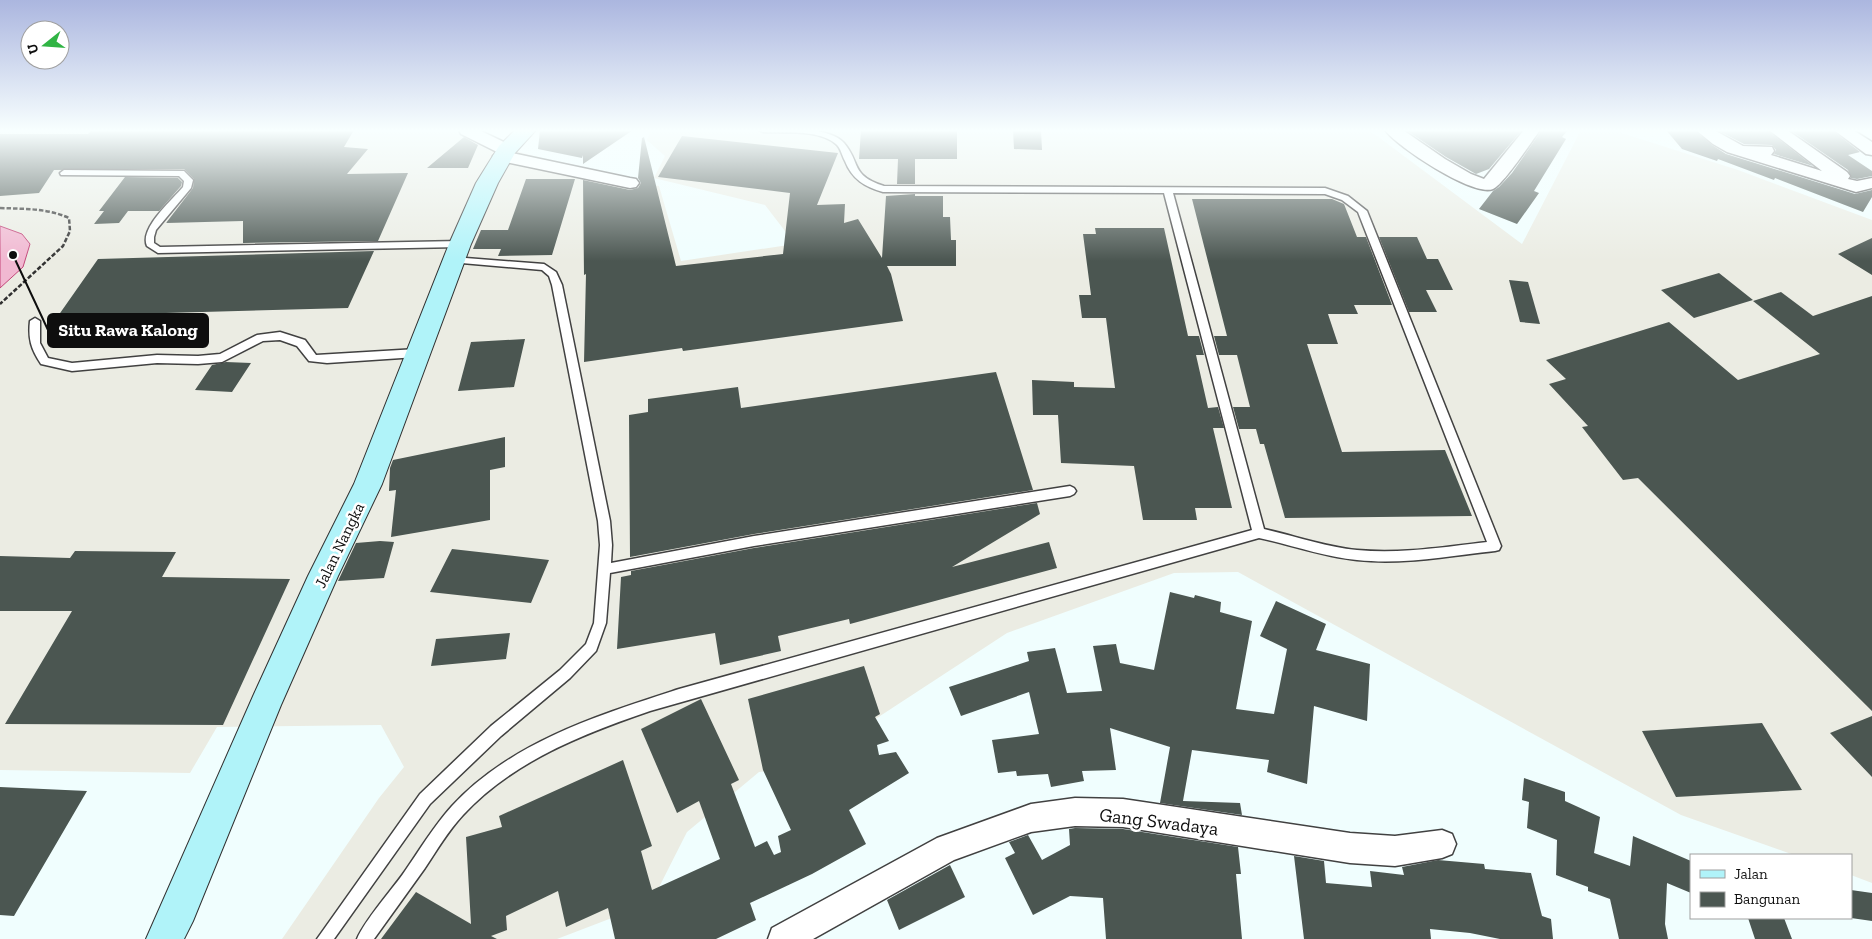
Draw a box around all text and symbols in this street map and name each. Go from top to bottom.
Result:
north arrow [20,20,70,70]
text: U [23,41,43,56]
callout: Situ Rawa Kalong [48,314,208,347]
text: Situ Rawa Kalong [58,319,198,341]
street label: Jalan Nangka [311,499,368,591]
street label: Gang Swadaya [1098,803,1220,840]
legend [1690,854,1852,919]
text: Jalan [1734,865,1768,883]
text: Bangunan [1734,890,1800,908]

